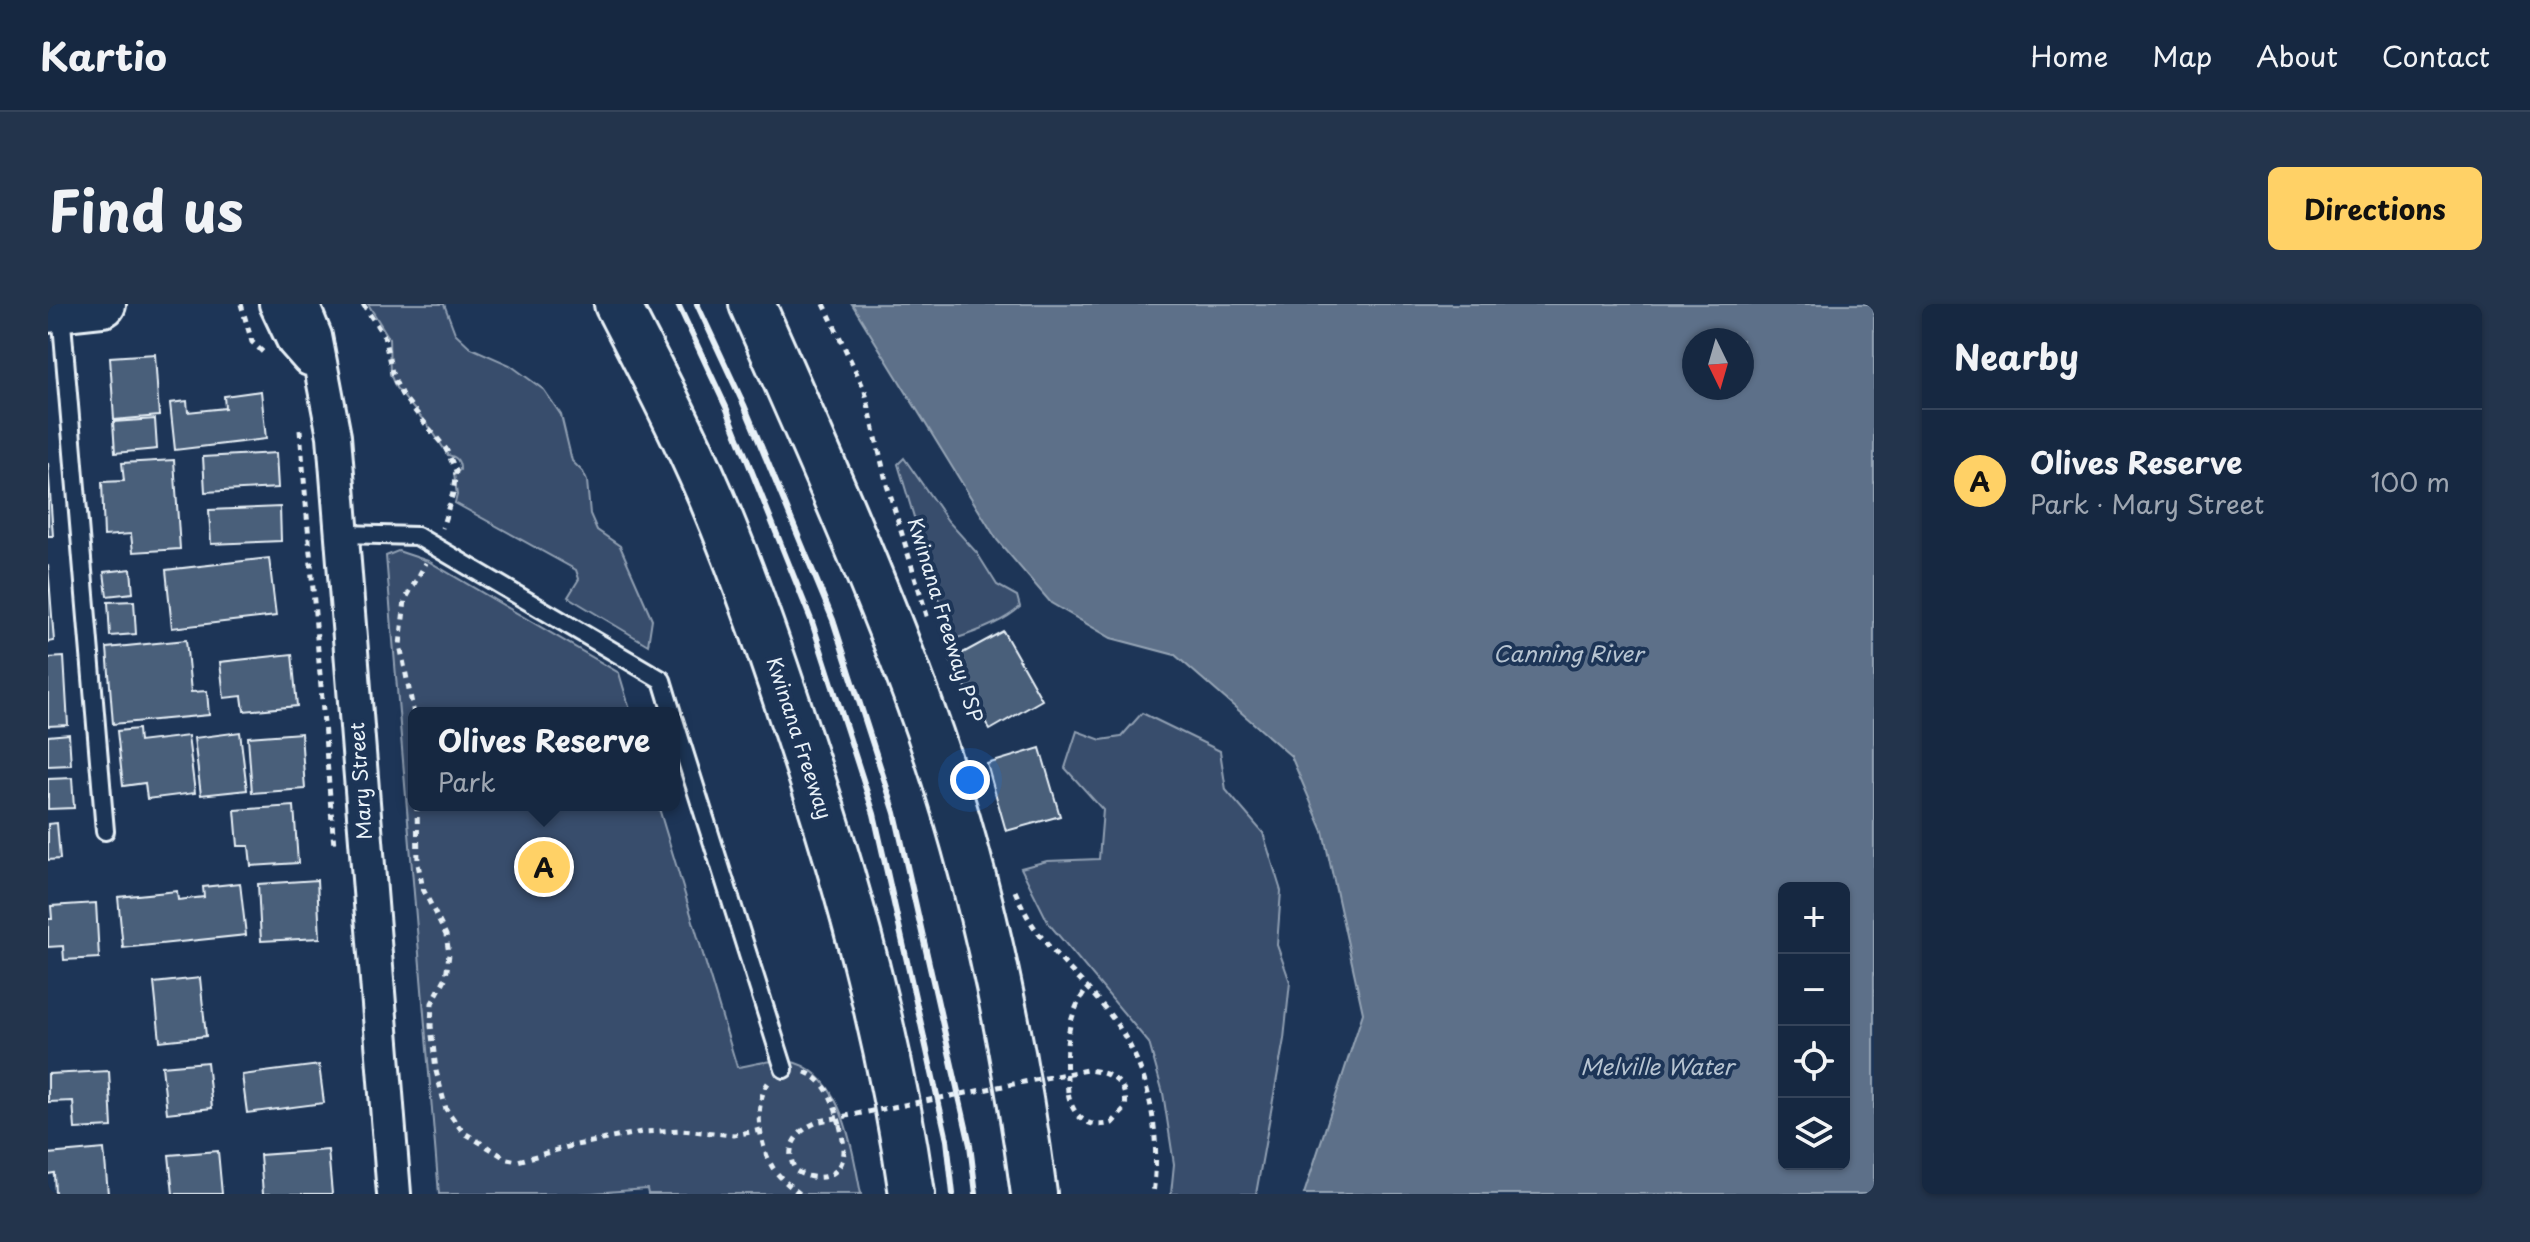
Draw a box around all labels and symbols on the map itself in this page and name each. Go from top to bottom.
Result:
north arrow [1682,328,1754,400]
street label: Kwinana Freeway PSP [900,514,991,726]
water label: Canning River [1493,636,1646,669]
street label: Kwinana Freeway [760,653,840,823]
street label: Mary Street [341,721,379,841]
your location [950,760,990,800]
pin: A [518,837,570,897]
water label: Melville Water [1580,1049,1736,1082]

